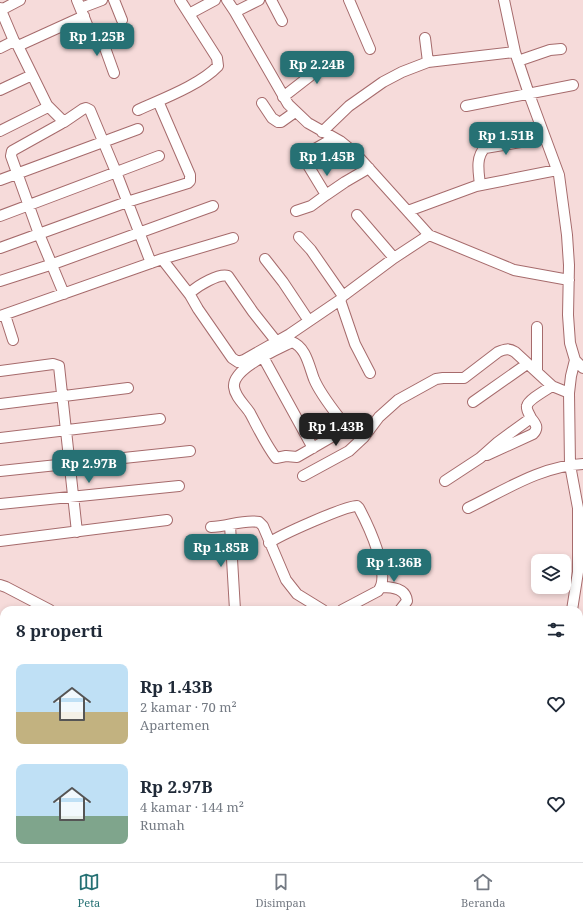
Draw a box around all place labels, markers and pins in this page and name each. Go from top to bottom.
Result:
pin: Rp 1.25B [56,23,138,57]
pin: Rp 2.24B [276,51,358,85]
pin: Rp 1.51B [465,122,547,156]
pin: Rp 1.45B [286,143,368,177]
pin: Rp 1.43B [295,413,377,447]
pin: Rp 2.97B [48,450,130,484]
pin: Rp 1.85B [180,534,262,568]
pin: Rp 1.36B [353,549,435,583]

